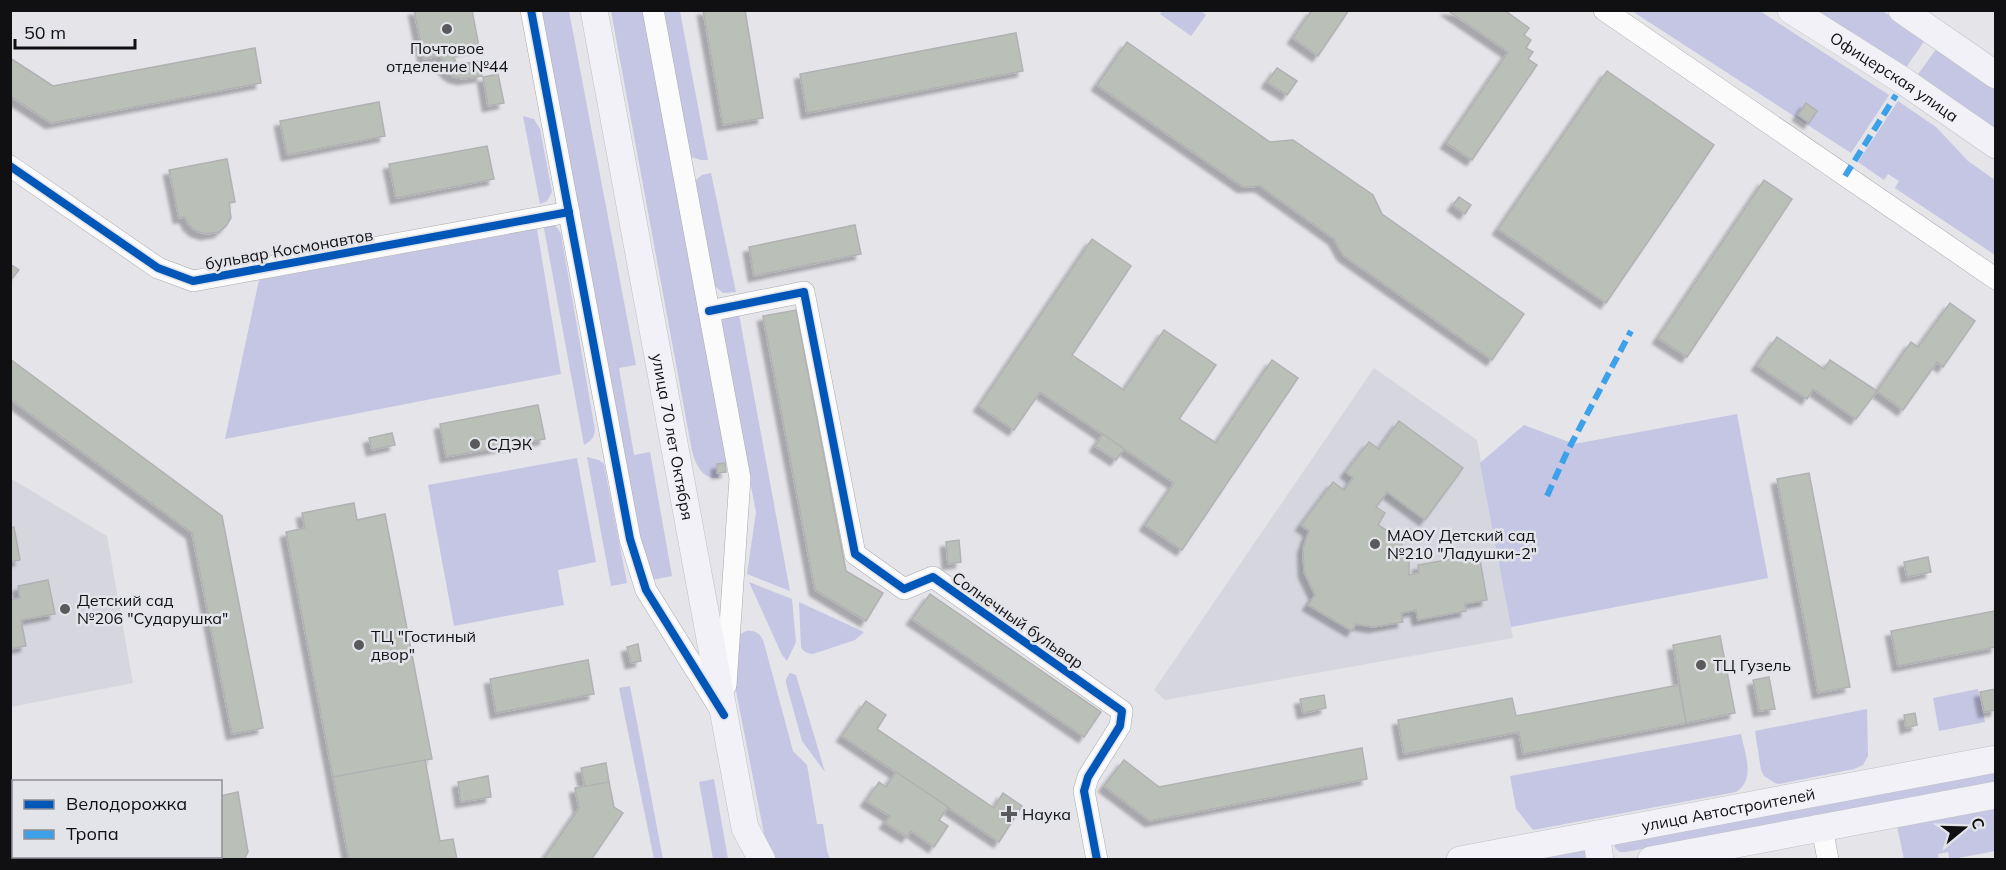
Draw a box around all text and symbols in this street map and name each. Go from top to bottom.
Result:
scale bar [15,12,135,50]
text: 50 m [24,21,66,44]
marker: Почтовое отделение №44 [440,22,454,36]
street label: Офицерская улица [1826,27,1962,126]
place label: Почтовое отделение №44 [386,38,508,76]
street label: бульвар Космонавтов [204,224,374,274]
street label: улица 70 лет Октября [648,352,698,522]
place label: СДЭК [487,434,533,454]
marker: СДЭК [468,437,482,451]
place label: МАОУ Детский сад №210 "Ладушки-2" [1387,525,1537,563]
marker: МАОУ Детский сад №210 "Ладушки-2" [1368,537,1382,551]
street label: Солнечный бульвар [948,567,1088,673]
place label: Детский сад №206 "Сударушка" [77,590,228,628]
marker: Детский сад №206 "Сударушка" [58,602,72,616]
place label: ТЦ "Гостиный двор" [371,626,476,664]
marker: ТЦ "Гостиный двор" [352,638,366,652]
place label: ТЦ Гузель [1713,655,1791,675]
marker: ТЦ Гузель [1694,658,1708,672]
legend [12,780,222,858]
street label: улица Автостроителей [1640,783,1817,836]
text: Велодорожка [66,792,187,815]
north arrow [1934,798,1994,858]
place label: Наука [1022,804,1071,824]
marker: Наука [1000,805,1018,823]
text: С [1967,815,1989,832]
text: Тропа [66,822,119,845]

